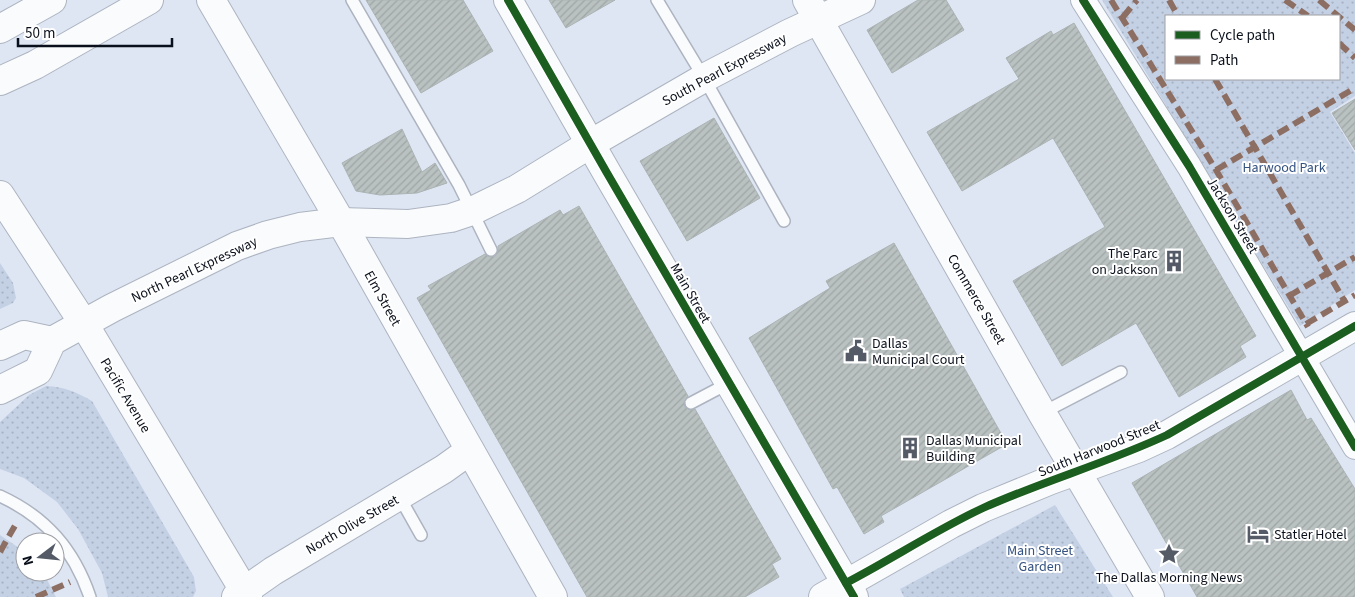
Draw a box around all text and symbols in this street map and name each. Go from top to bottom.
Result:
scale bar [18,15,171,47]
legend [1165,15,1340,80]
text: 50 m [25,23,55,44]
text: Cycle path [1210,25,1275,46]
street label: South Pearl Expressway [659,28,791,111]
text: Path [1210,50,1238,71]
park label: Harwood Park [1242,158,1326,178]
street label: Jackson Street [1201,173,1263,258]
street label: North Pearl Expressway [128,232,261,308]
place label: The Parc on Jackson [1092,244,1159,280]
building icon: The Parc on Jackson [1161,248,1187,274]
street label: Commerce Street [942,251,1010,349]
street label: Main Street [665,260,715,327]
street label: Elm Street [359,267,406,330]
place label: Dallas Municipal Court [872,334,965,370]
public building icon: Dallas Municipal Court [843,338,869,364]
street label: Pacific Avenue [95,354,155,437]
street label: South Harwood Street [1035,415,1164,483]
place label: Dallas Municipal Building [926,431,1022,467]
building icon: Dallas Municipal Building [897,435,923,461]
street label: North Olive Street [302,490,403,560]
hotel icon: Statler Hotel [1245,521,1271,547]
place label: Statler Hotel [1274,525,1347,545]
north arrow [15,532,65,582]
park label: Main Street Garden [1007,541,1073,577]
place icon: The Dallas Morning News [1156,541,1182,567]
text: N [18,553,39,568]
place label: The Dallas Morning News [1096,568,1242,588]

